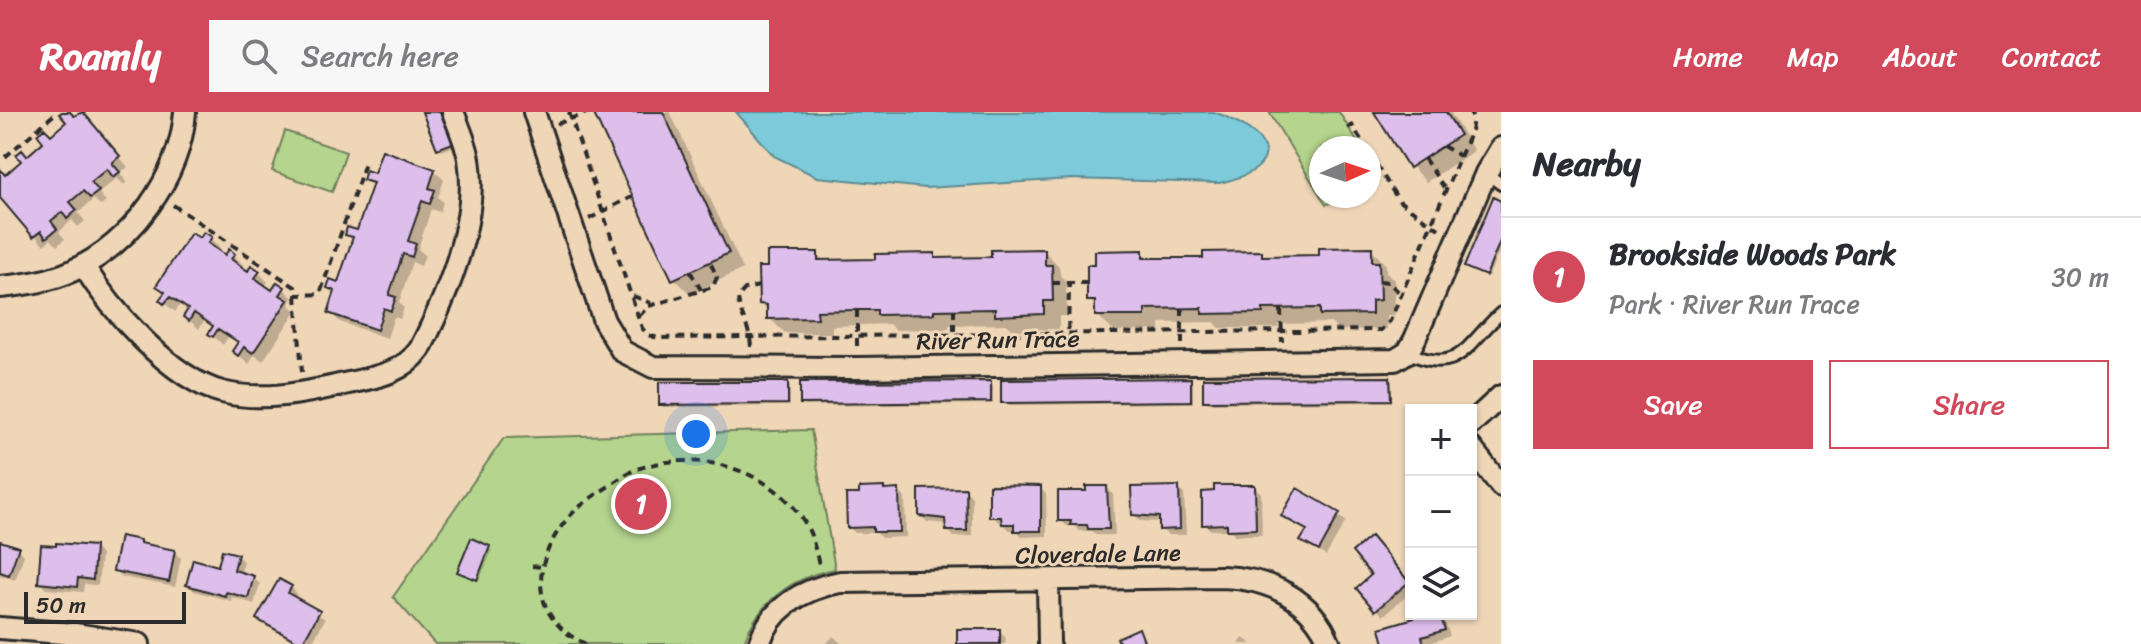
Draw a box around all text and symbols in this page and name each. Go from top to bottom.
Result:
search box [209,20,769,92]
text: Roamly [40,23,161,90]
text: Search here [301,29,459,83]
text: Home [1673,32,1743,81]
text: Map [1787,32,1838,81]
text: About [1882,32,1958,81]
text: Contact [2002,32,2101,81]
icon: search [237,34,281,78]
text: Nearby [1533,134,1641,194]
north arrow [1309,136,1381,208]
text: Brookside Woods Park [1609,227,1896,281]
text: 1 [1553,254,1565,300]
text: 30 m [2052,254,2109,300]
text: Park · River Run Trace [1609,281,1860,327]
street label: River Run Trace [916,318,1080,362]
button: Save [1533,360,1813,449]
button: Share [1829,360,2109,449]
map controls [1405,404,1477,620]
button: + [1405,404,1477,476]
your location [676,414,716,454]
pin: 1 [615,474,667,534]
button: − [1405,476,1477,548]
street label: Cloverdale Lane [1015,532,1181,576]
button: layers [1405,548,1477,620]
text: 50 m [36,586,86,625]
scale bar [24,588,186,624]

